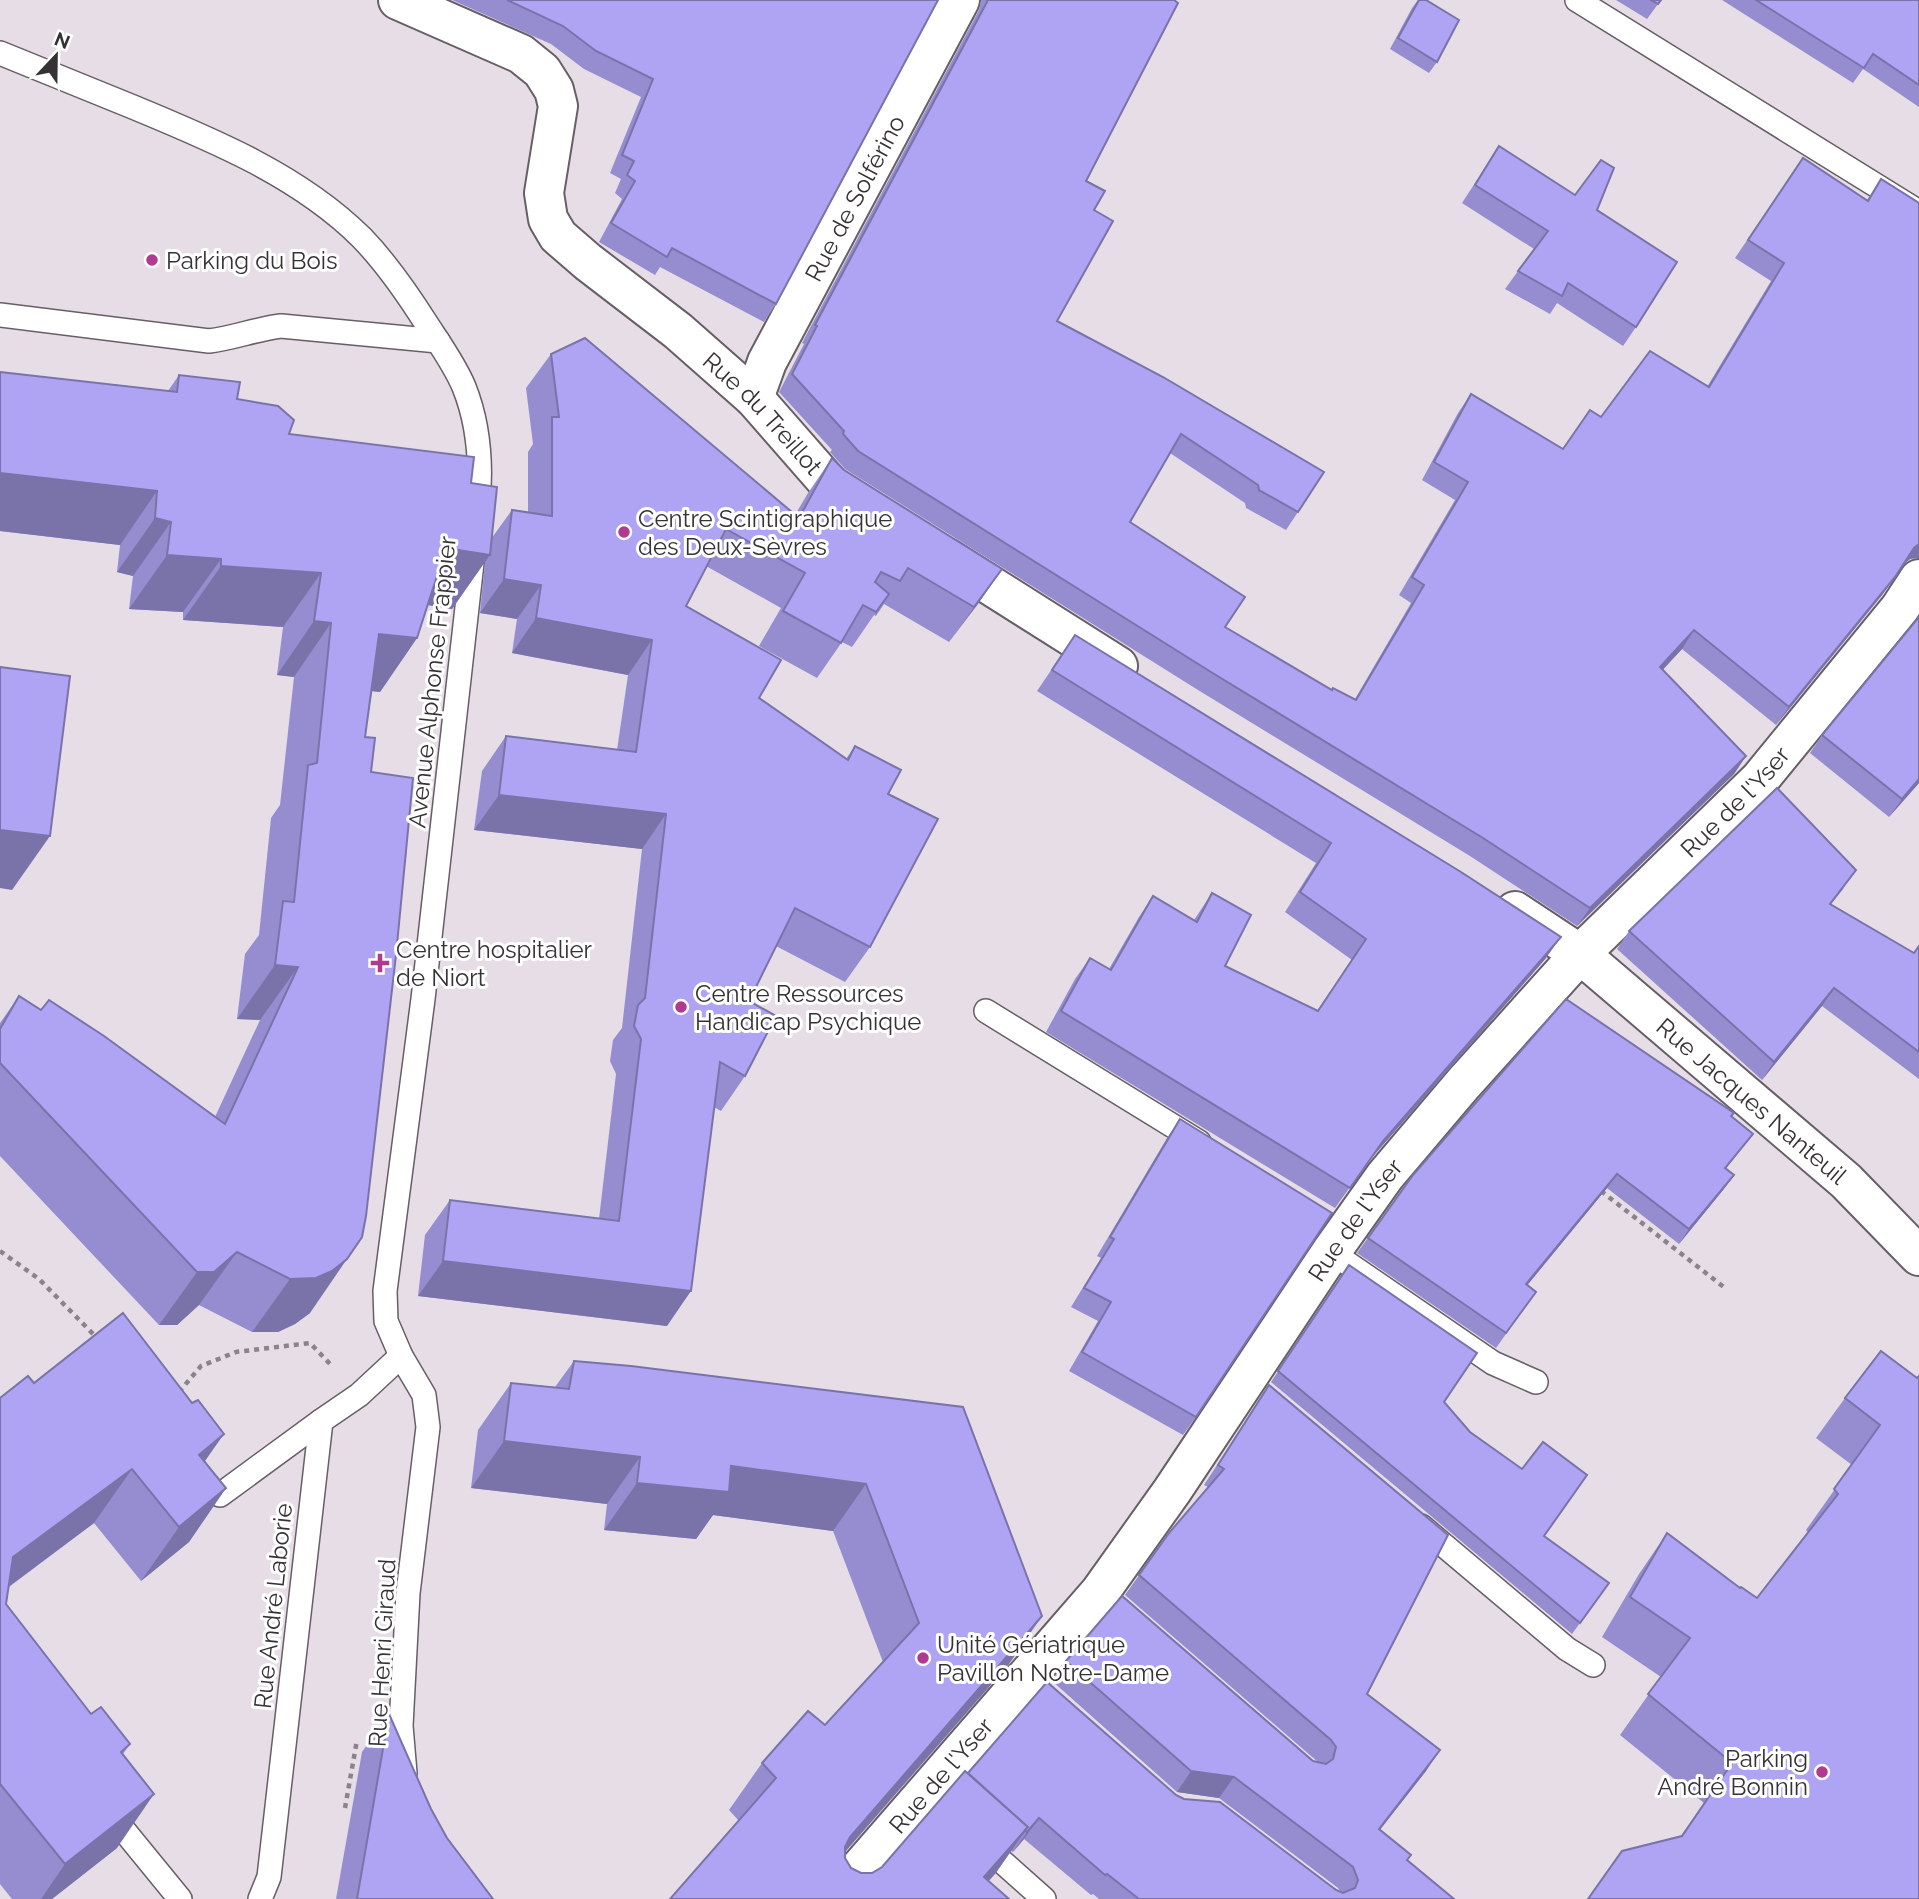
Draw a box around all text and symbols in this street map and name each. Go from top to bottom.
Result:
north arrow [21,21,91,91]
text: N [52,27,73,53]
street label: Rue de Solférino [798,110,910,286]
place label: Parking du Bois [166,246,338,275]
marker: Parking du Bois [144,252,160,268]
street label: Rue du Treillot [697,346,829,481]
place label: Centre Scintigraphique des Deux-Sèvres [638,504,892,561]
marker: Centre Scintigraphique des Deux-Sèvres [616,524,632,540]
street label: Avenue Alphonse Frappier [402,534,462,829]
street label: Rue de l'Yser [1674,740,1796,863]
place label: Centre hospitalier de Niort [396,935,593,992]
marker: Centre hospitalier de Niort [370,953,390,973]
place label: Centre Ressources Handicap Psychique [695,979,921,1036]
marker: Centre Ressources Handicap Psychique [673,999,689,1015]
street label: Rue Jacques Nanteuil [1651,1011,1853,1190]
street label: Rue de l'Yser [1301,1152,1408,1286]
street label: Rue André Laborie [248,1502,298,1710]
street label: Rue Henri Giraud [363,1558,401,1748]
place label: Unité Gériatrique Pavillon Notre-Dame [937,1630,1169,1687]
marker: Unité Gériatrique Pavillon Notre-Dame [915,1650,931,1666]
street label: Rue de l'Yser [883,1711,999,1839]
place label: Parking André Bonnin [1657,1744,1808,1801]
marker: Parking André Bonnin [1814,1764,1830,1780]

